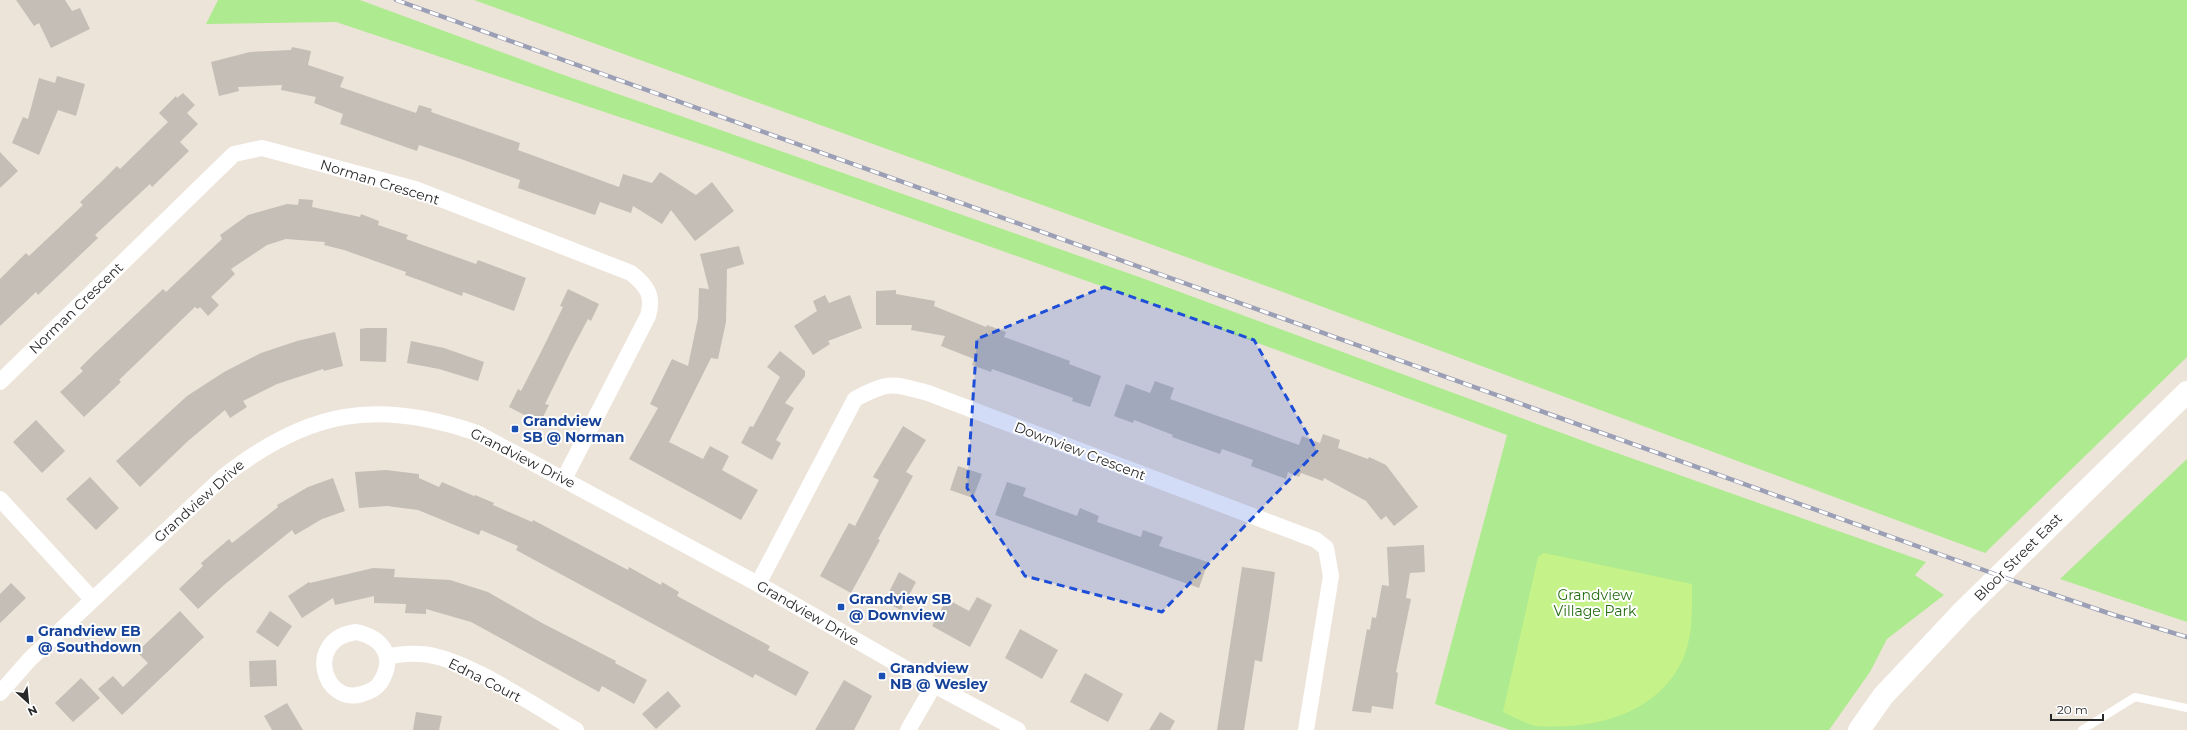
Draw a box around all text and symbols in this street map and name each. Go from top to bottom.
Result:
street label: Norman Crescent [318,155,442,209]
street label: Norman Crescent [25,258,127,358]
place label: Grandview SB @ Norman [523,412,625,446]
street label: Downview Crescent [1012,418,1149,484]
street label: Grandview Drive [468,424,578,492]
marker: Grandview SB @ Norman [510,424,520,434]
street label: Grandview Drive [150,456,248,546]
street label: Bloor Street East [1970,509,2066,605]
street label: Grandview Drive [754,576,862,650]
park label: Grandview Village Park [1554,586,1637,620]
place label: Grandview SB @ Downview [849,590,952,624]
marker: Grandview SB @ Downview [836,602,846,612]
place label: Grandview EB @ Southdown [38,622,141,656]
marker: Grandview EB @ Southdown [25,634,35,644]
street label: Edna Court [446,654,525,706]
place label: Grandview NB @ Wesley [890,659,988,693]
marker: Grandview NB @ Wesley [877,671,887,681]
north arrow [8,682,48,722]
scale bar [2051,696,2103,722]
text: 20 m [2057,702,2088,717]
text: N [25,703,40,719]

